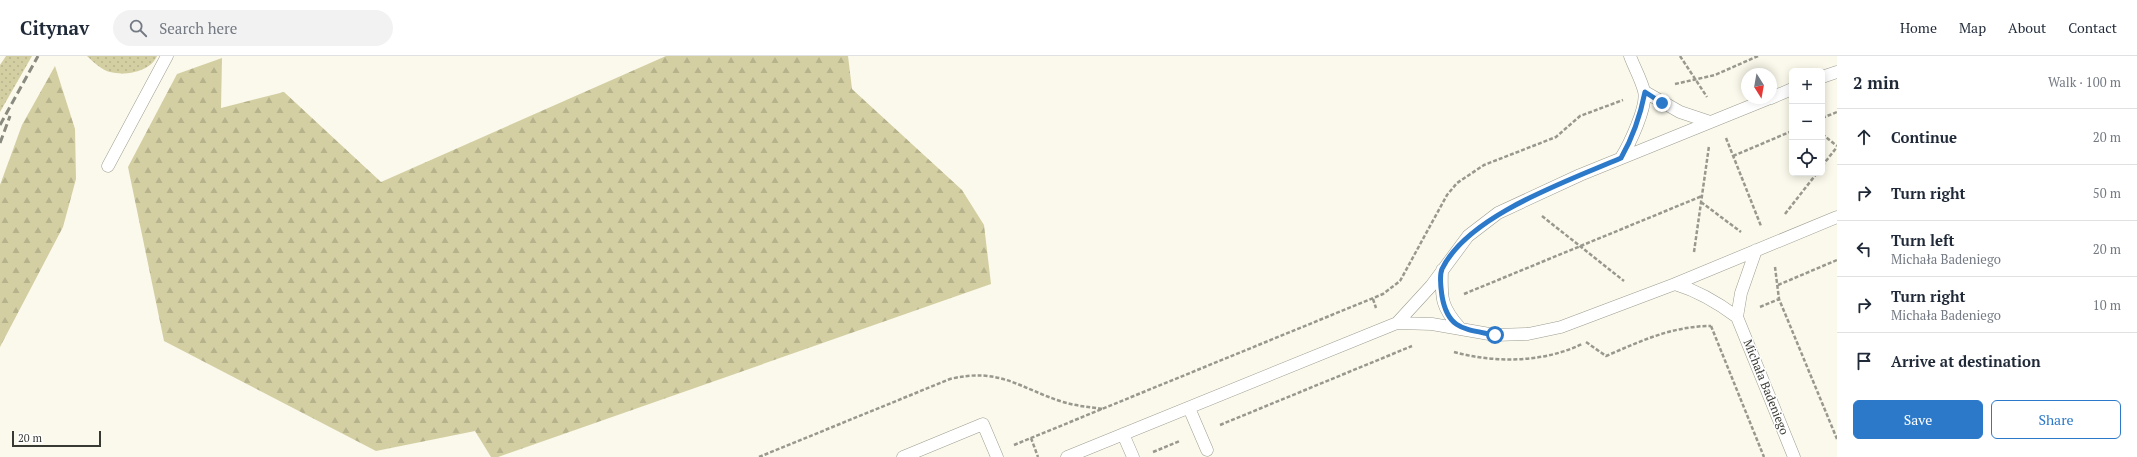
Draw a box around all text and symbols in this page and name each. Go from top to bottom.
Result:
search box [113,10,393,46]
text: Citynav [20,15,89,40]
icon: search [127,17,149,39]
text: Search here [159,18,237,38]
text: Home [1900,18,1937,37]
text: Map [1959,18,1986,37]
text: About [2008,18,2046,37]
text: Contact [2068,18,2117,37]
north arrow [1741,68,1777,104]
map controls [1789,68,1825,176]
button: + [1789,68,1825,104]
text: 2 min [1853,71,1900,94]
text: Walk · 100 m [2048,73,2121,91]
route end [1653,94,1671,112]
button: − [1789,104,1825,140]
icon: ahead [1853,126,1875,148]
text: Continue [1891,127,1957,147]
text: 20 m [2093,128,2121,146]
button: locate [1789,140,1825,176]
icon: right [1853,182,1875,204]
text: Turn right [1891,183,1966,203]
text: 50 m [2093,184,2121,202]
text: Turn left [1891,230,1955,250]
icon: left [1853,238,1875,260]
text: 20 m [2093,240,2121,258]
text: Michała Badeniego [1891,250,2001,268]
text: Turn right [1891,286,1966,306]
icon: right [1853,294,1875,316]
text: 10 m [2093,296,2121,314]
text: Michała Badeniego [1891,306,2001,324]
route start [1486,326,1504,344]
street label: Michała Badeniego [1741,337,1793,437]
icon: arrive [1853,350,1875,372]
text: Arrive at destination [1891,351,2041,371]
button: Save [1853,400,1983,439]
button: Share [1991,400,2121,439]
scale bar [12,429,101,448]
text: 20 m [18,431,42,445]

